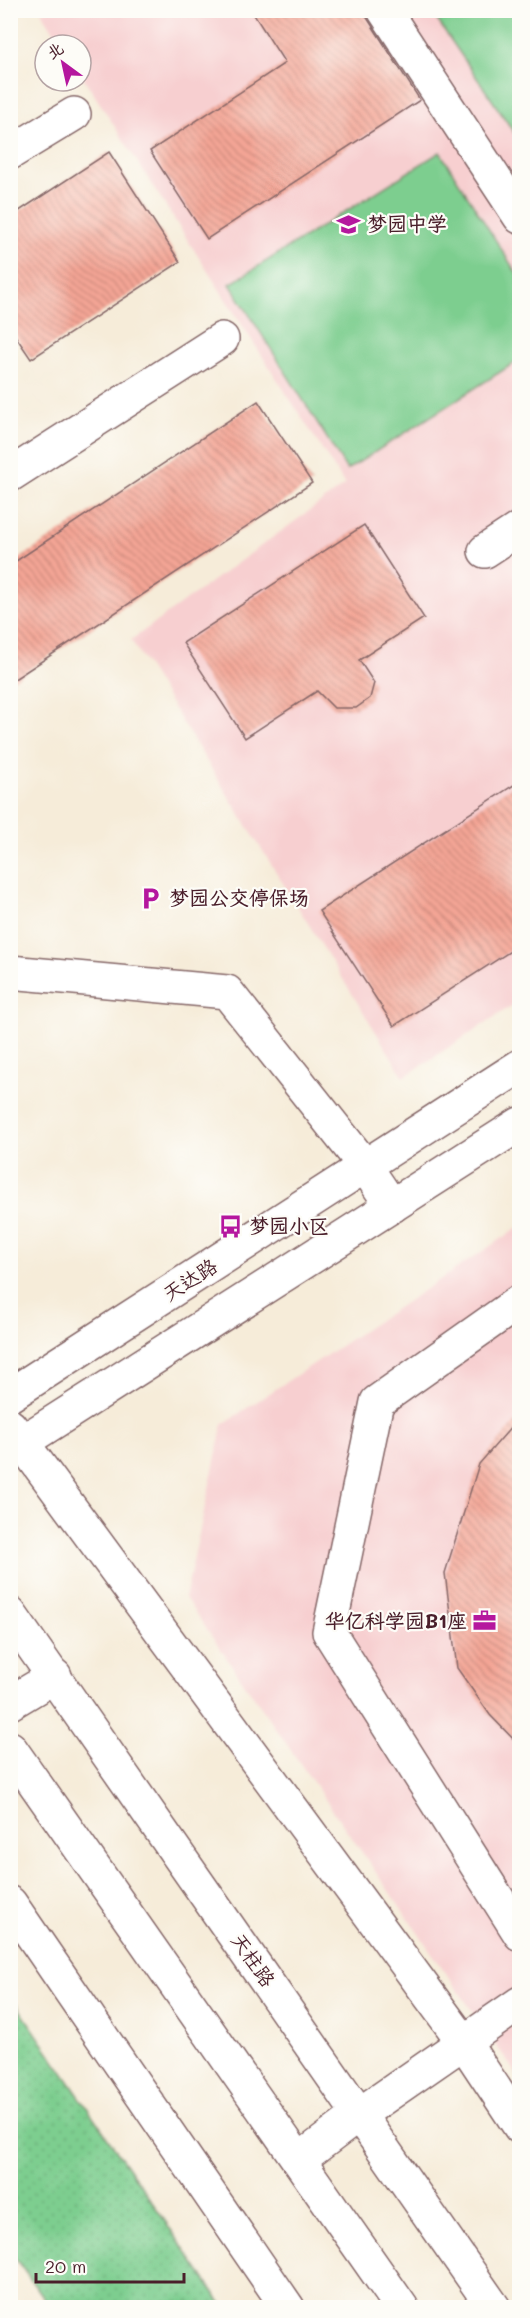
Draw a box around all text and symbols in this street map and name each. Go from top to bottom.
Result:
north arrow [33,33,93,93]
text: 北 [42,37,67,63]
place label: 梦园中学 [367,210,447,236]
school or university icon: 梦园中学 [336,211,362,237]
place label: 梦园公交停保场 [169,884,309,910]
parking icon: 梦园公交停保场 [138,885,164,911]
place label: 梦园小区 [249,1212,329,1238]
bus stop icon: 梦园小区 [218,1213,244,1239]
street label: 天达路 [157,1251,223,1306]
place label: 华亿科学园B1座 [325,1607,467,1633]
office icon: 华亿科学园B1座 [472,1608,498,1634]
street label: 天柱路 [226,1927,282,1992]
scale bar [36,2246,184,2284]
text: 20 m [45,2254,86,2278]

